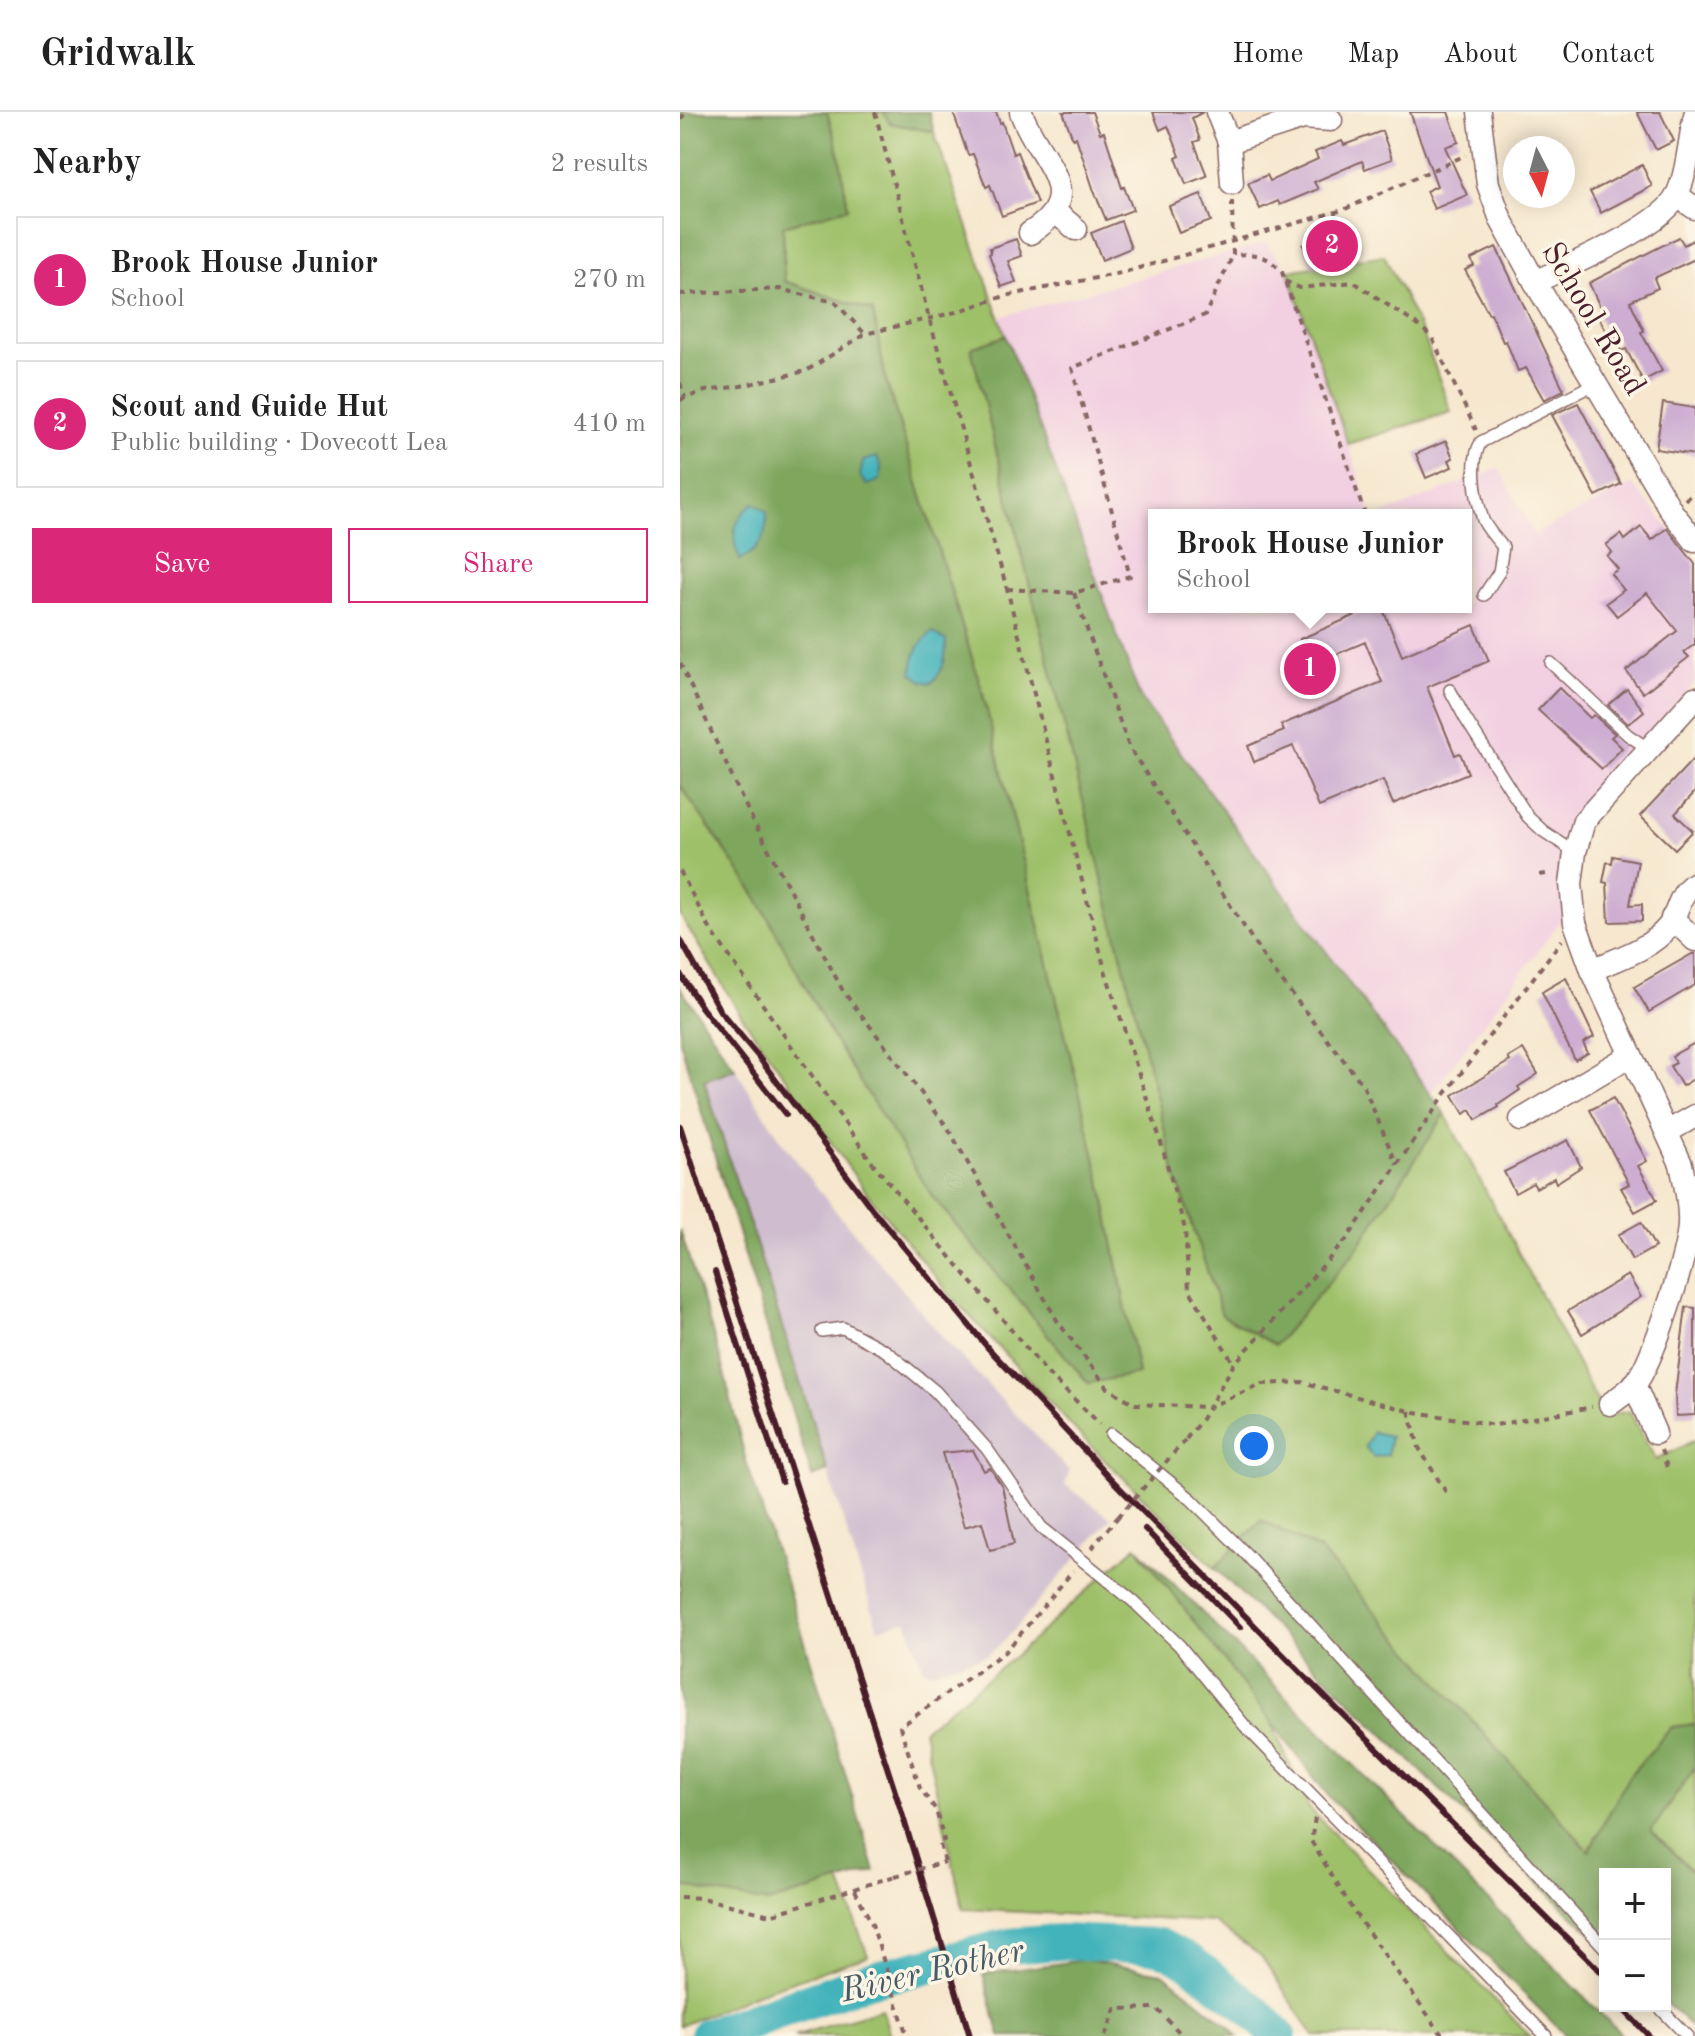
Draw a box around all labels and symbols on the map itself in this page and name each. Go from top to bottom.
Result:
north arrow [1503,136,1575,208]
pin: 2 [1306,216,1358,276]
street label: School Road [1534,238,1650,401]
pin: 1 [1284,639,1336,699]
your location [1234,1426,1274,1466]
water label: River Rother [837,1934,1029,2010]

